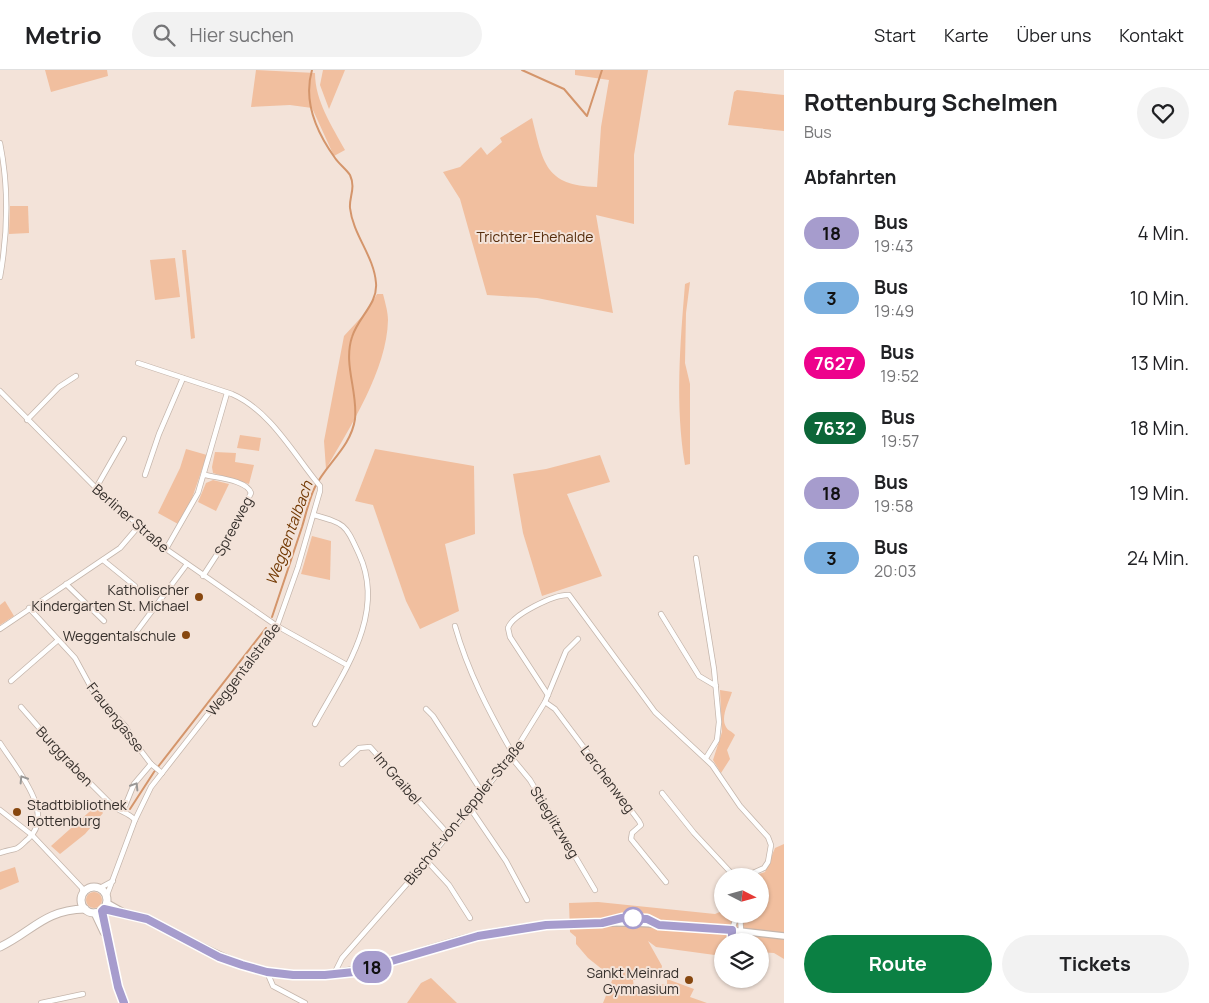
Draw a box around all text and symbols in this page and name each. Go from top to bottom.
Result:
search box [132,12,482,57]
text: Metrio [25,18,102,51]
icon: search [150,21,178,49]
text: Hier suchen [190,22,294,48]
text: Start [874,23,916,47]
text: Karte [944,23,989,47]
text: Über uns [1017,23,1091,47]
text: Kontakt [1119,23,1184,47]
text: Rottenburg Schelmen [804,85,1058,118]
button: heart [1137,87,1189,139]
text: Bus [804,121,832,143]
text: Abfahrten [804,164,897,190]
text: Bus [874,209,908,235]
text: 4 Min. [1137,220,1189,246]
text: 18 [822,221,841,245]
park label: Trichter-Ehehalde [477,227,593,246]
text: 19:43 [874,235,913,257]
text: Bus [874,274,908,300]
text: 10 Min. [1130,285,1189,311]
text: 3 [826,286,837,310]
text: 19:49 [874,300,914,322]
text: Bus [880,339,914,365]
text: 13 Min. [1131,350,1189,376]
text: 7627 [814,351,855,375]
text: 19:52 [880,365,919,387]
text: Bus [881,404,915,430]
text: 18 Min. [1130,415,1189,441]
text: 7632 [814,416,856,440]
text: 19:57 [881,430,919,452]
text: Bus [874,469,908,495]
water label: Weggentalbach [260,477,318,588]
street label: Berliner Straße [89,479,173,557]
text: 19 Min. [1129,480,1189,506]
text: 18 [822,481,841,505]
street label: Spreeweg [209,493,257,559]
text: 19:58 [874,495,913,517]
text: Bus [874,534,908,560]
text: 24 Min. [1127,545,1189,571]
text: 3 [826,546,837,570]
text: 20:03 [874,560,916,582]
place label: Katholischer Kindergarten St. Michael [31,580,189,615]
marker: Katholischer Kindergarten St. Michael [193,591,205,603]
street label: Weggentalstraße [202,619,284,719]
place label: Weggentalschule [63,626,176,645]
marker: Weggentalschule [180,629,192,641]
street label: Frauengasse [83,678,149,756]
street label: Burggraben [32,722,98,790]
street label: Bischof-von-Keppler-Straße [399,735,529,889]
street label: Lerchenweg [576,742,640,816]
street label: Im Graibel [370,748,426,808]
one-way arrow [19,775,29,784]
one-way arrow [128,782,138,791]
street label: Stieglitzweg [526,783,584,861]
place label: Stadtbibliothek Rottenburg [27,795,128,830]
marker: Stadtbibliothek Rottenburg [11,806,23,818]
north arrow [714,868,769,922]
map controls [714,868,769,988]
unlabelled marker [622,907,644,929]
button: layers [714,933,769,988]
button: Route [804,935,992,993]
button: Tickets [1002,935,1189,993]
line badge: 18 [350,951,394,983]
text: 18 [363,955,381,979]
place label: Sankt Meinrad Gymnasium [587,963,679,998]
marker: Sankt Meinrad Gymnasium [683,974,695,986]

